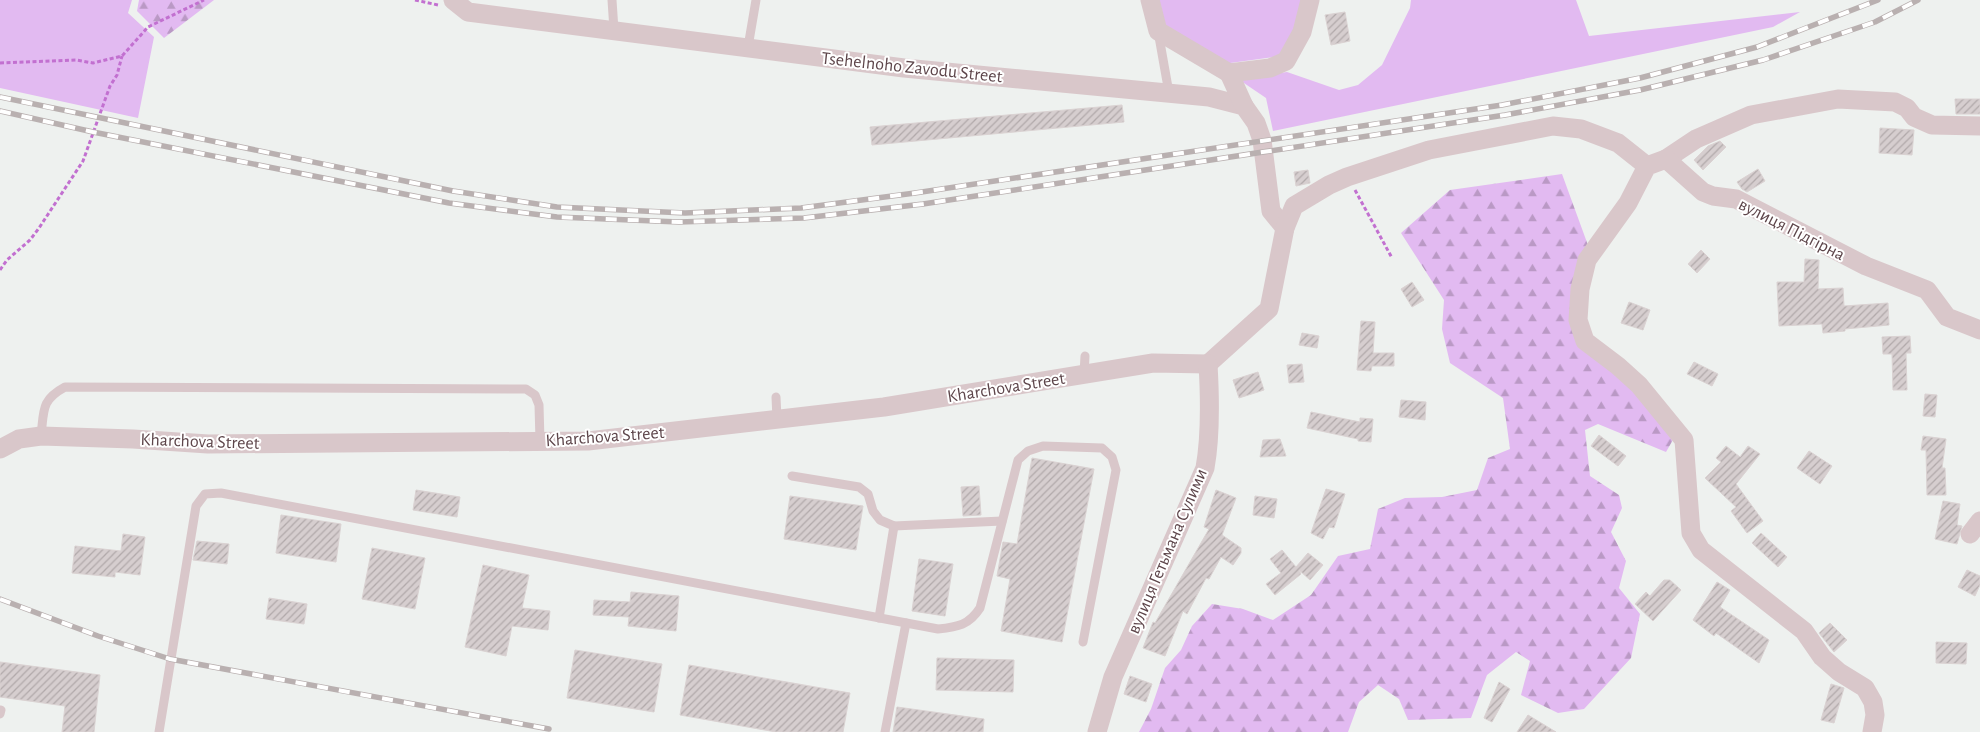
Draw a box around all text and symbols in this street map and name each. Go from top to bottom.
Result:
street label: Tsehelnoho Zavodu Street [821,50,1003,86]
street label: вулиця Підгірна [1736,195,1848,264]
street label: Kharchova Street [946,370,1067,406]
street label: Kharchova Street [545,424,665,450]
street label: Kharchova Street [140,431,260,453]
street label: вулиця Гетьмана Сулими [1125,466,1211,637]

